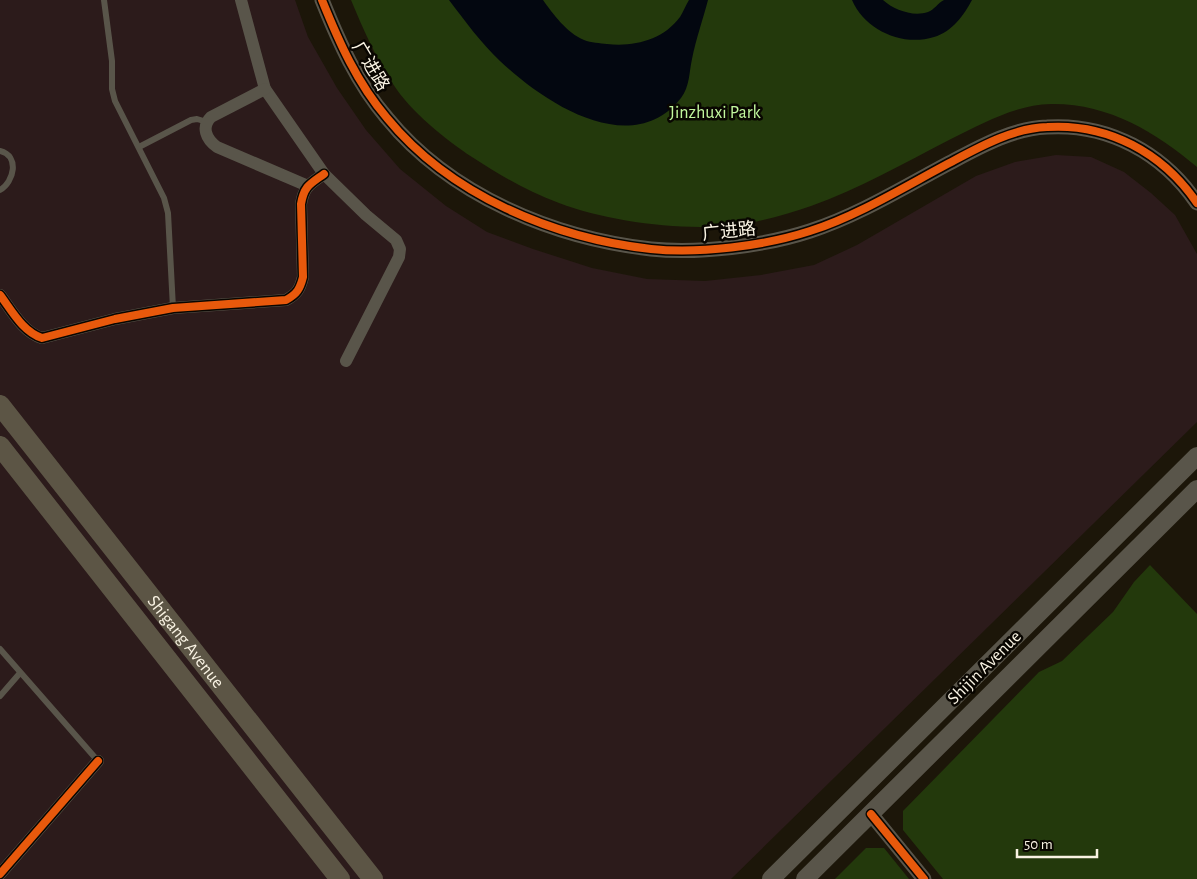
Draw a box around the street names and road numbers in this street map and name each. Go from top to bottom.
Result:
street label: 广进路 [349,38,393,94]
street label: 广进路 [701,218,757,244]
street label: Shigang Avenue [144,592,227,692]
street label: Shijin Avenue [944,627,1025,708]

